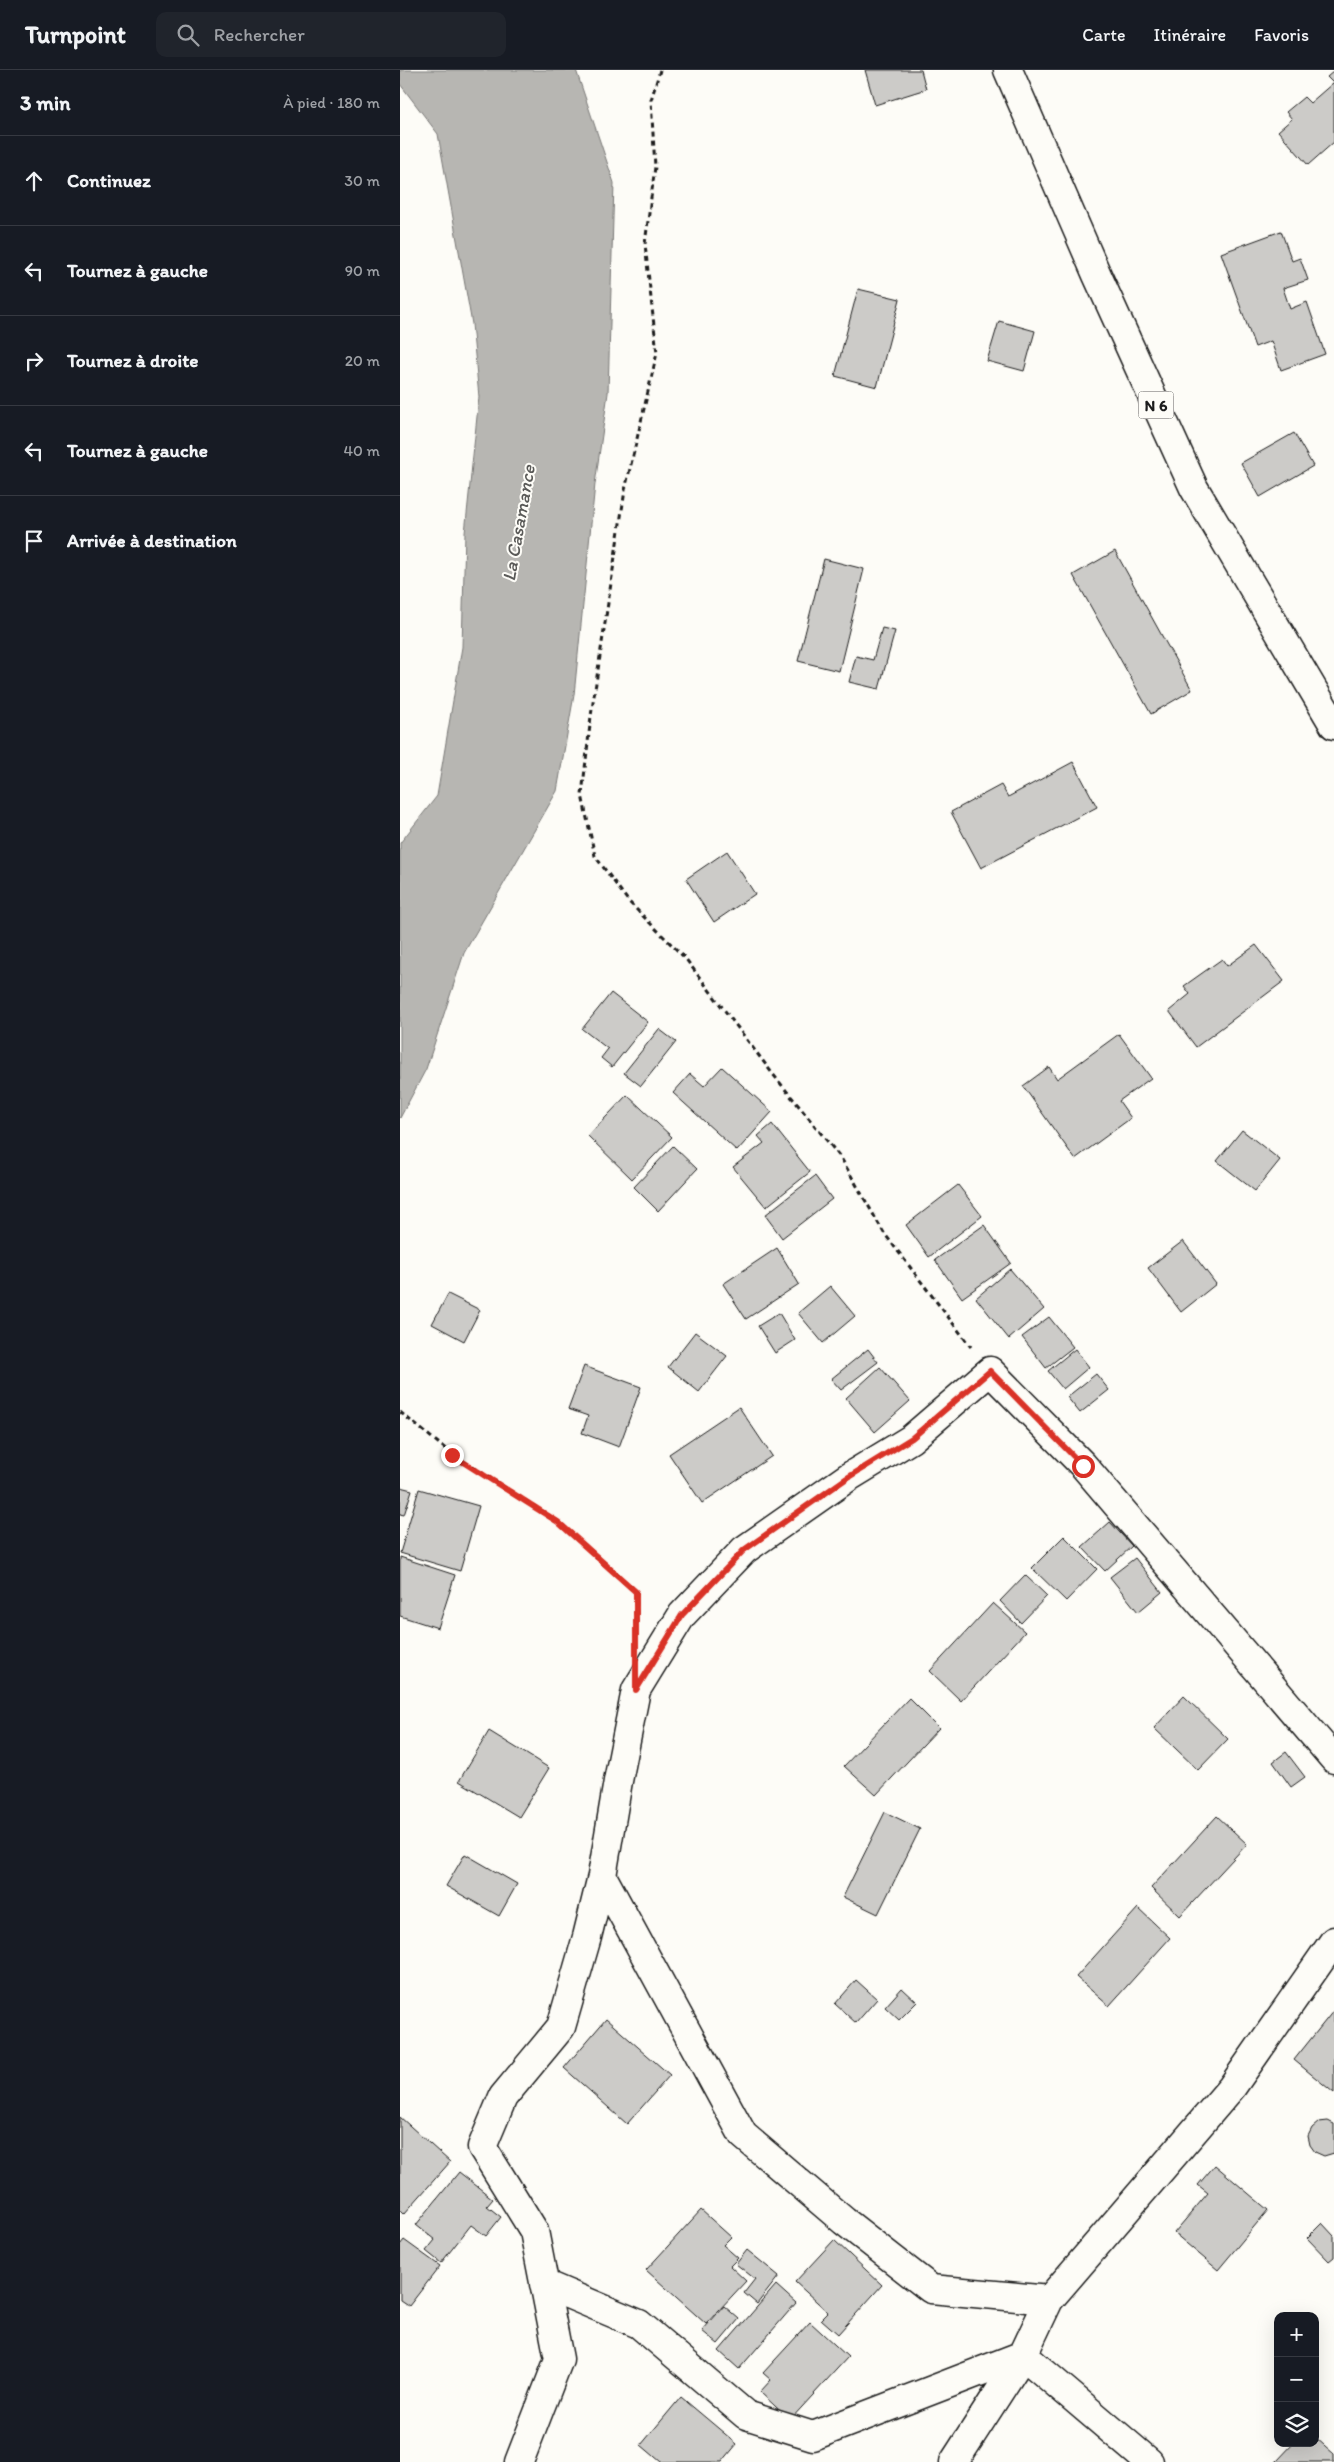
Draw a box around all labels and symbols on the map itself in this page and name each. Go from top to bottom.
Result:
road number: N 6 [1138,392,1174,418]
water label: La Casamance [497,462,540,583]
route end [441,1444,464,1467]
route start [1072,1455,1095,1478]

